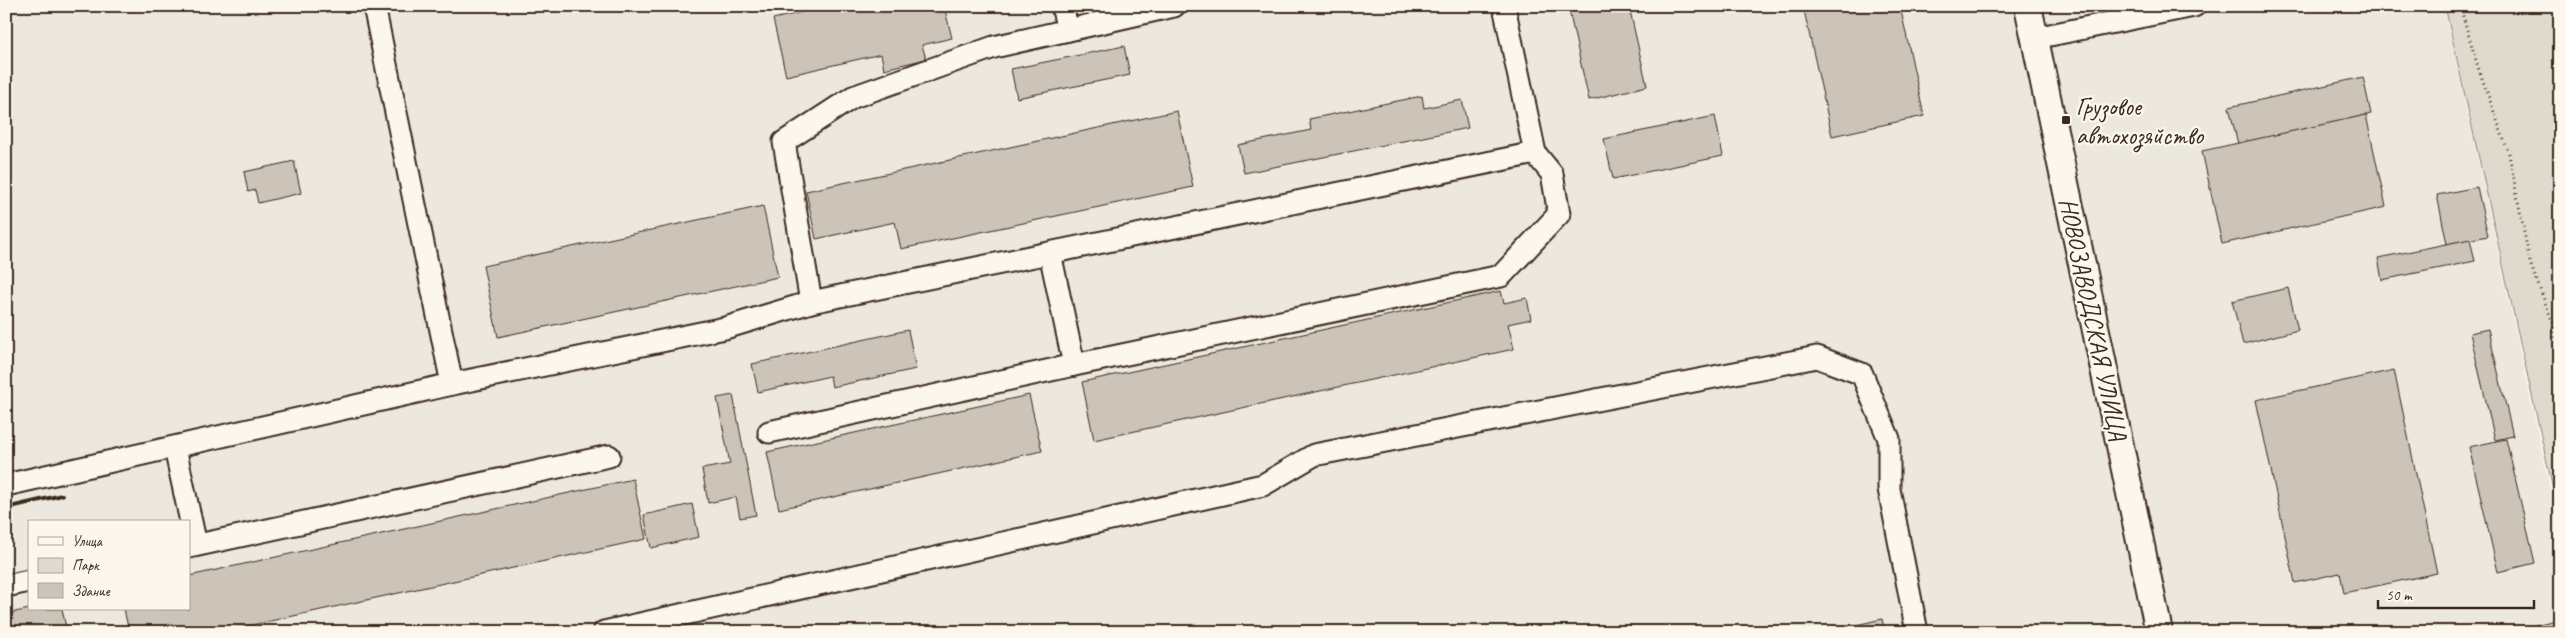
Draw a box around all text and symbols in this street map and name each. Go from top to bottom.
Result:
place label: Грузовое автохозяйство [2076,91,2204,153]
marker: Грузовое автохозяйство [2060,114,2072,126]
street label: НОВОЗАВОДСКАЯ УЛИЦА [2052,195,2134,444]
legend [28,520,190,610]
text: Улица [72,532,103,551]
text: Парк [72,556,100,575]
scale bar [2378,578,2535,610]
text: Здание [72,582,111,601]
text: 50 m [2386,586,2413,605]

